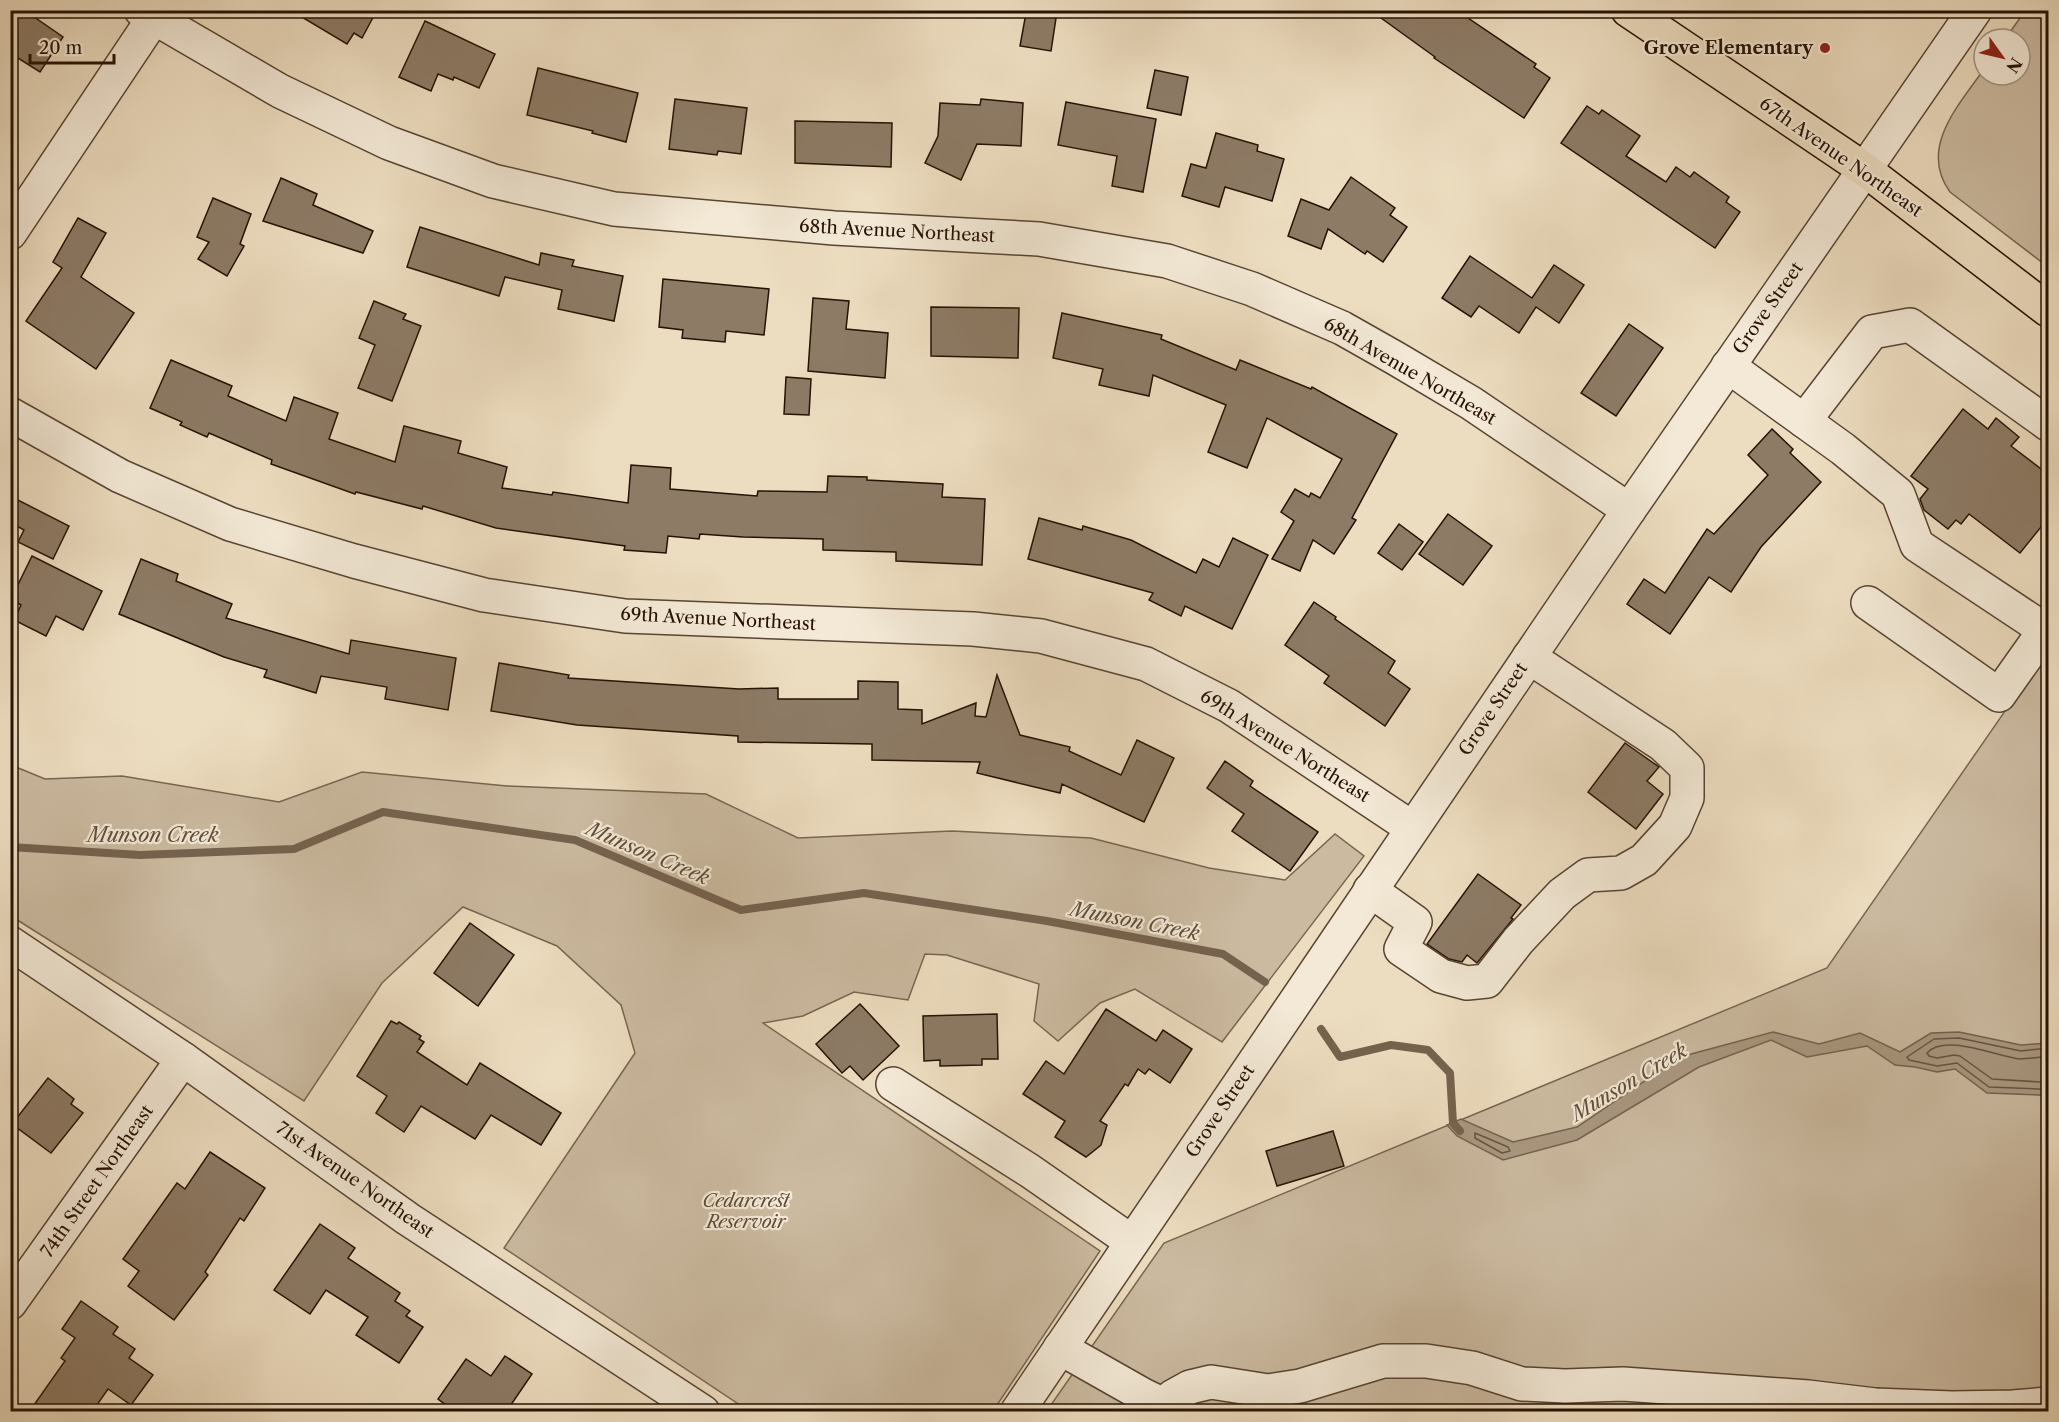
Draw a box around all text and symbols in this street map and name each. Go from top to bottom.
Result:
scale bar [30,27,114,65]
north arrow [1972,27,2032,87]
text: 20 m [39,37,83,59]
place label: Grove Elementary [1644,37,1814,59]
marker: Grove Elementary [1818,41,1832,55]
text: N [2002,54,2027,77]
street label: 67th Avenue Northeast [1755,92,1927,222]
street label: 68th Avenue Northeast [799,215,996,247]
street label: Grove Street [1728,257,1808,358]
street label: 68th Avenue Northeast [1320,312,1501,430]
street label: 69th Avenue Northeast [620,603,817,635]
street label: Grove Street [1454,658,1533,760]
street label: 69th Avenue Northeast [1196,685,1374,808]
water label: Munson Creek [581,816,714,890]
water label: Munson Creek [85,823,219,847]
water label: Munson Creek [1066,896,1202,945]
water label: Munson Creek [1565,1038,1692,1127]
street label: Grove Street [1181,1060,1260,1162]
street label: 74th Street Northeast [36,1100,158,1262]
street label: 71st Avenue Northeast [272,1117,439,1243]
park label: Cedarcrest Reservoir [703,1190,791,1233]

